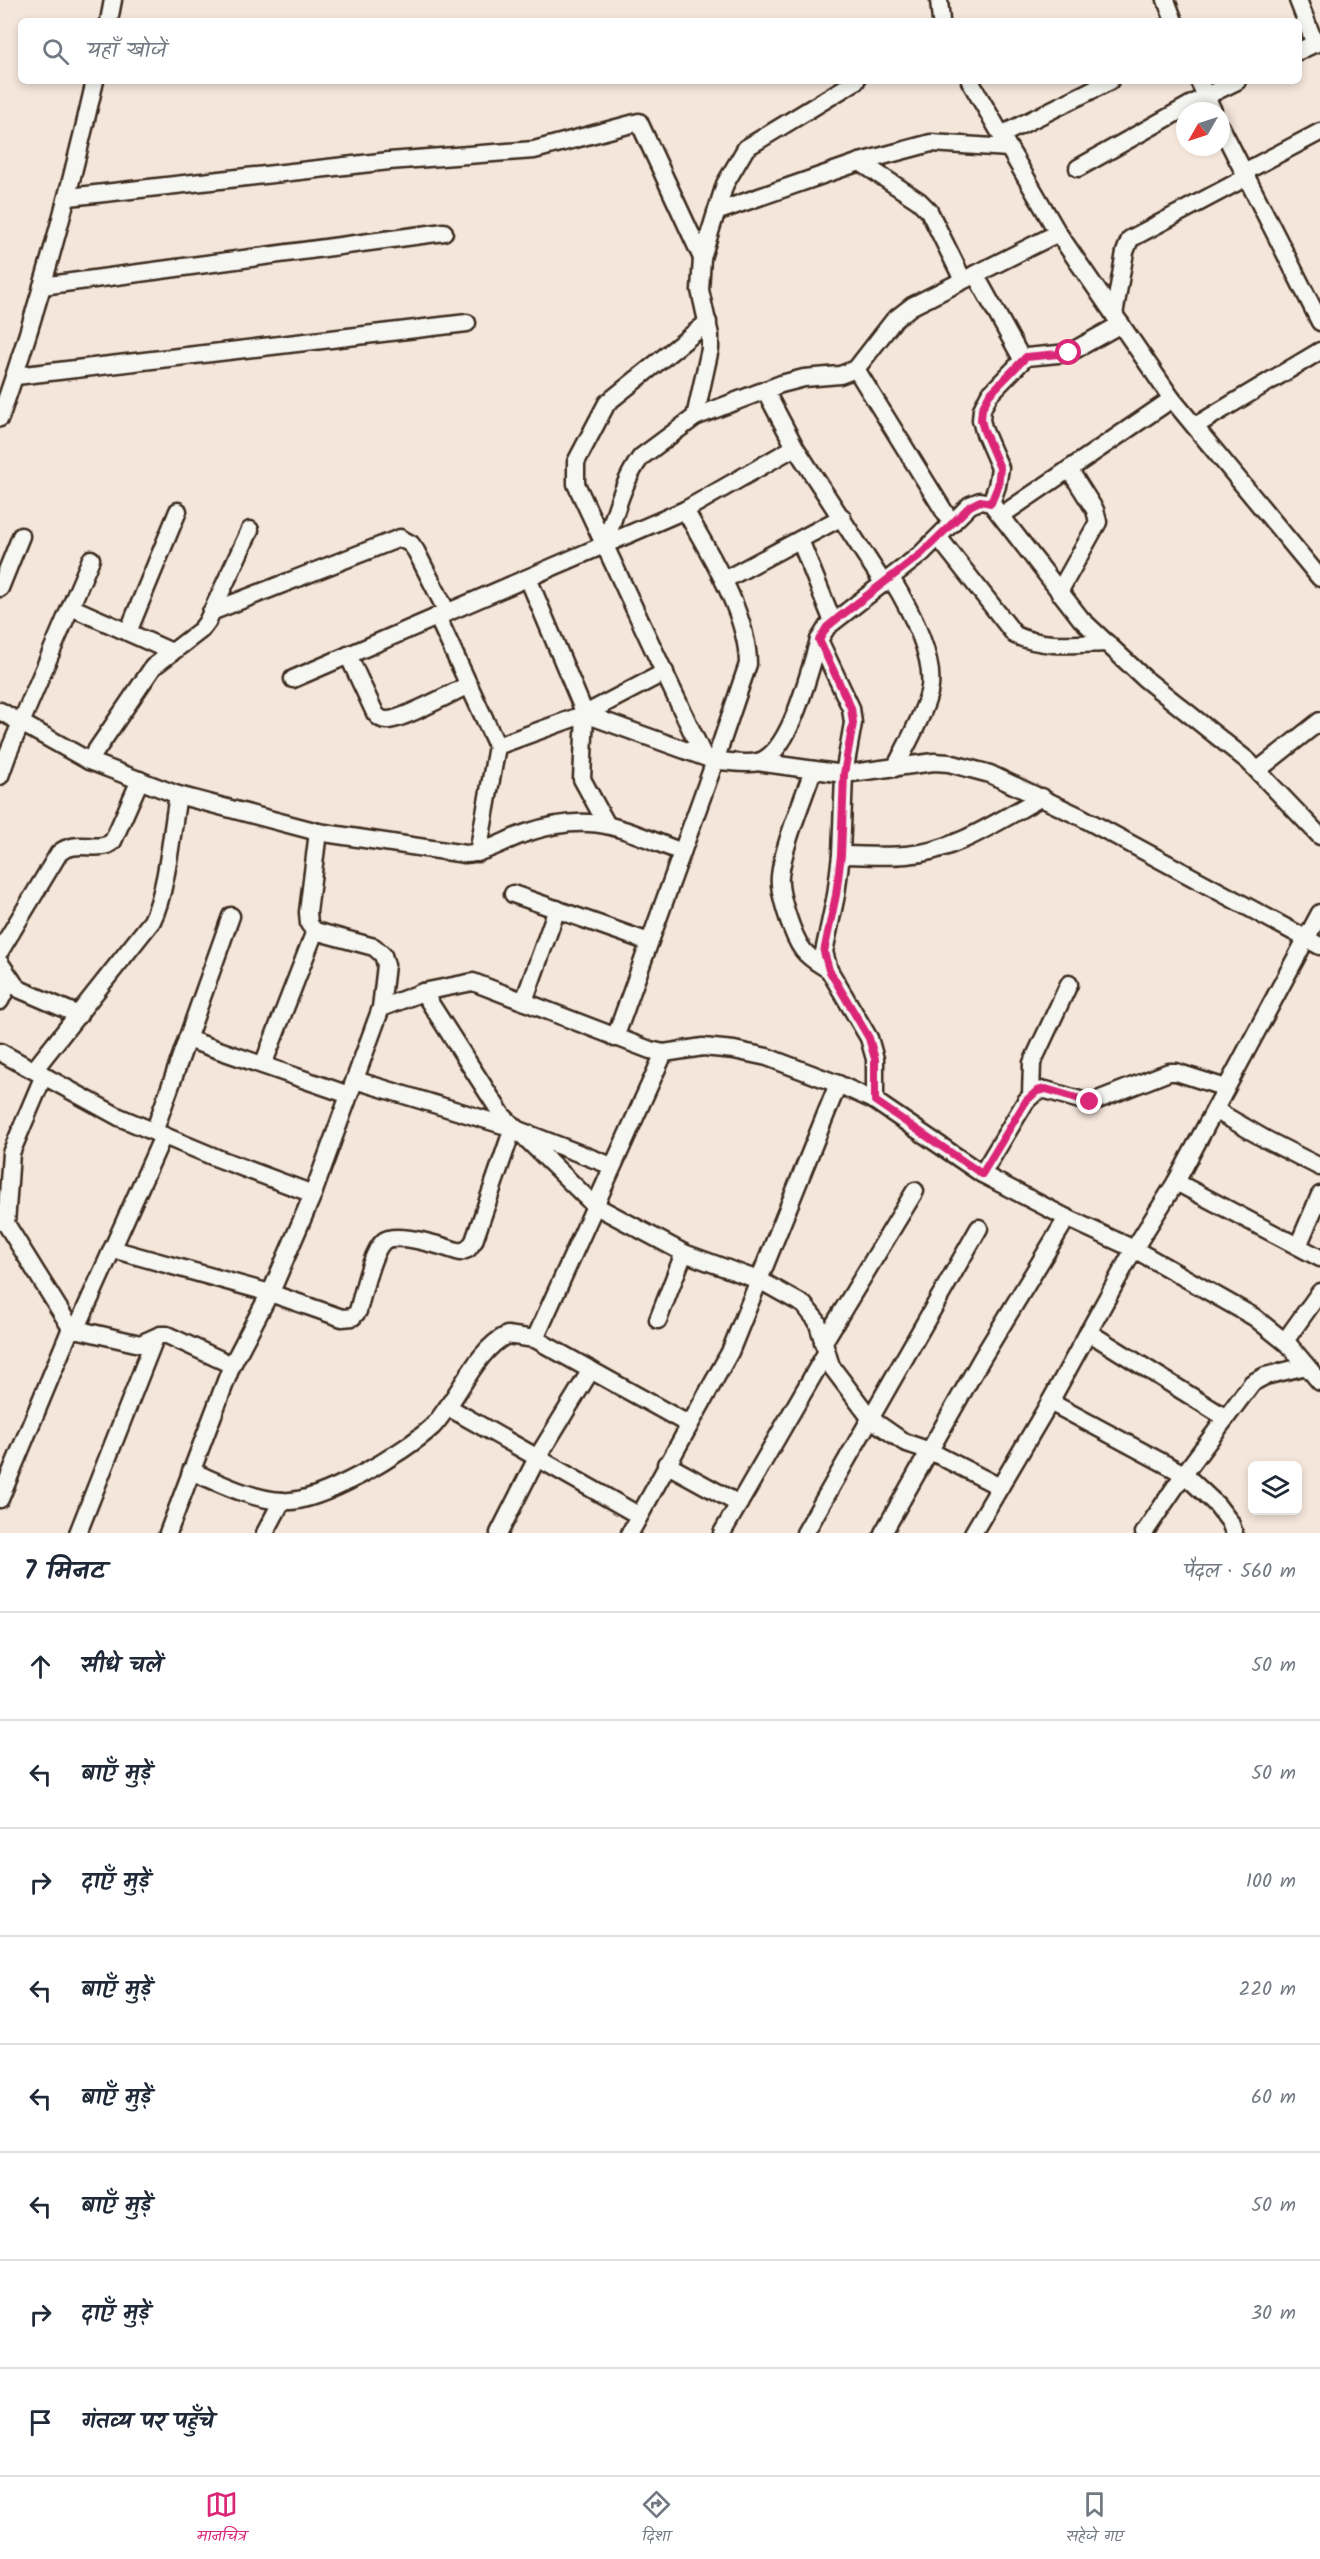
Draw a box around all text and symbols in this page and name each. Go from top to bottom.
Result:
search box [18,18,1302,84]
text: यहाँ खोजें [87,34,166,69]
icon: search [39,35,72,68]
north arrow [1176,102,1230,156]
route start [1055,339,1081,365]
route end [1076,1088,1102,1114]
map controls [1248,1461,1302,1515]
button: layers [1248,1461,1302,1515]
text: 7 मिनट [24,1551,105,1593]
text: पैदल · 560 m [1184,1556,1296,1588]
text: सीधे चलें [81,1649,162,1684]
icon: ahead [24,1650,57,1683]
text: 50 m [1251,1650,1296,1682]
text: बाएँ मुड़ें [81,1757,152,1792]
icon: left [24,1758,57,1791]
text: 50 m [1251,1758,1296,1790]
text: दाएँ मुड़ें [81,1865,150,1900]
icon: right [24,1866,57,1899]
text: 100 m [1246,1866,1296,1898]
text: बाएँ मुड़ें [81,1973,152,2008]
icon: left [24,1974,57,2007]
text: 220 m [1239,1974,1296,2006]
text: बाएँ मुड़ें [81,2081,152,2116]
icon: left [24,2082,57,2115]
text: 60 m [1251,2082,1296,2114]
text: बाएँ मुड़ें [81,2189,152,2224]
icon: left [24,2190,57,2223]
text: 50 m [1251,2190,1296,2222]
text: दाएँ मुड़ें [81,2297,150,2332]
icon: right [24,2298,57,2331]
text: 30 m [1251,2298,1296,2330]
text: गंतव्य पर पहुँचे [81,2405,214,2440]
icon: arrive [24,2406,57,2439]
tab: मानचित्र [197,2488,246,2549]
tab: दिशा [640,2488,673,2549]
tab: सहेजे गए [1066,2488,1123,2549]

